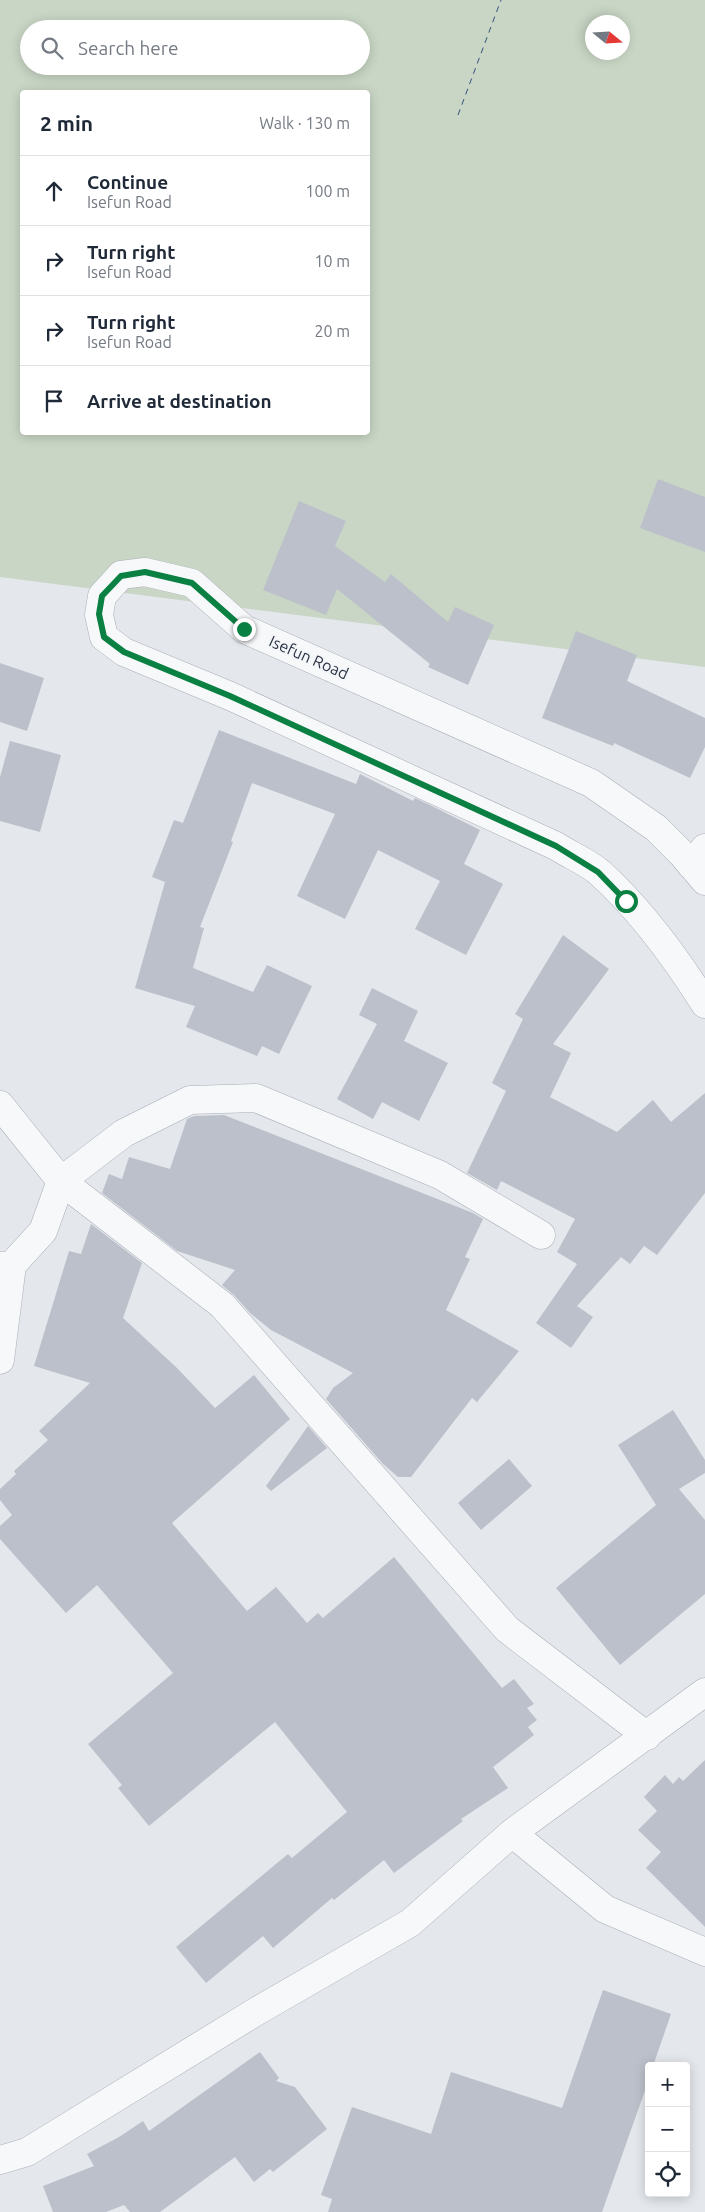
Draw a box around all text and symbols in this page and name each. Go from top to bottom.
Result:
north arrow [585,15,630,60]
search box [20,20,370,75]
icon: search [38,34,66,62]
text: Search here [78,37,178,59]
text: 2 min [40,111,93,135]
text: Walk · 130 m [259,114,350,132]
text: Continue [87,171,168,193]
icon: ahead [40,177,68,205]
text: 100 m [305,182,350,200]
text: Isefun Road [87,193,172,211]
text: Turn right [87,241,175,263]
icon: right [40,247,68,275]
text: 10 m [314,252,350,270]
text: Isefun Road [87,263,172,281]
text: Turn right [87,311,175,333]
icon: right [40,317,68,345]
text: 20 m [314,322,350,340]
text: Isefun Road [87,333,172,351]
icon: arrive [40,387,68,415]
text: Arrive at destination [87,390,272,412]
route end [233,618,256,641]
street label: Isefun Road [267,632,351,682]
route start [615,890,638,913]
map controls [645,2062,690,2197]
button: + [645,2062,690,2107]
button: − [645,2107,690,2152]
button: locate [645,2152,690,2197]

